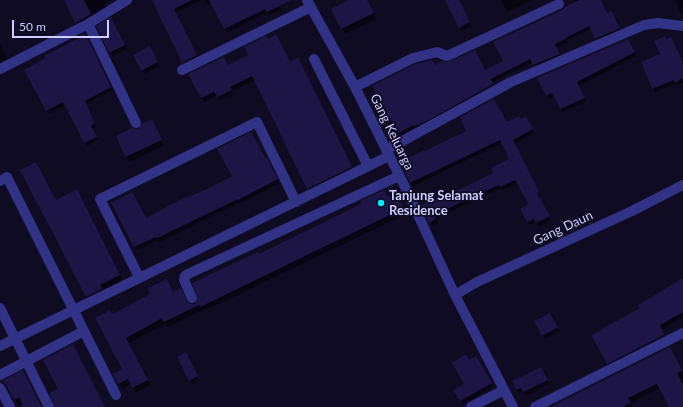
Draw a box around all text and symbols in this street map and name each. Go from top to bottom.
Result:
scale bar [14,12,111,38]
text: 50 m [19,19,46,34]
street label: Gang Keluarga [367,91,417,173]
place label: Tanjung Selamat Residence [389,188,483,219]
marker: Tanjung Selamat Residence [376,198,386,208]
street label: Gang Daun [531,207,595,249]

